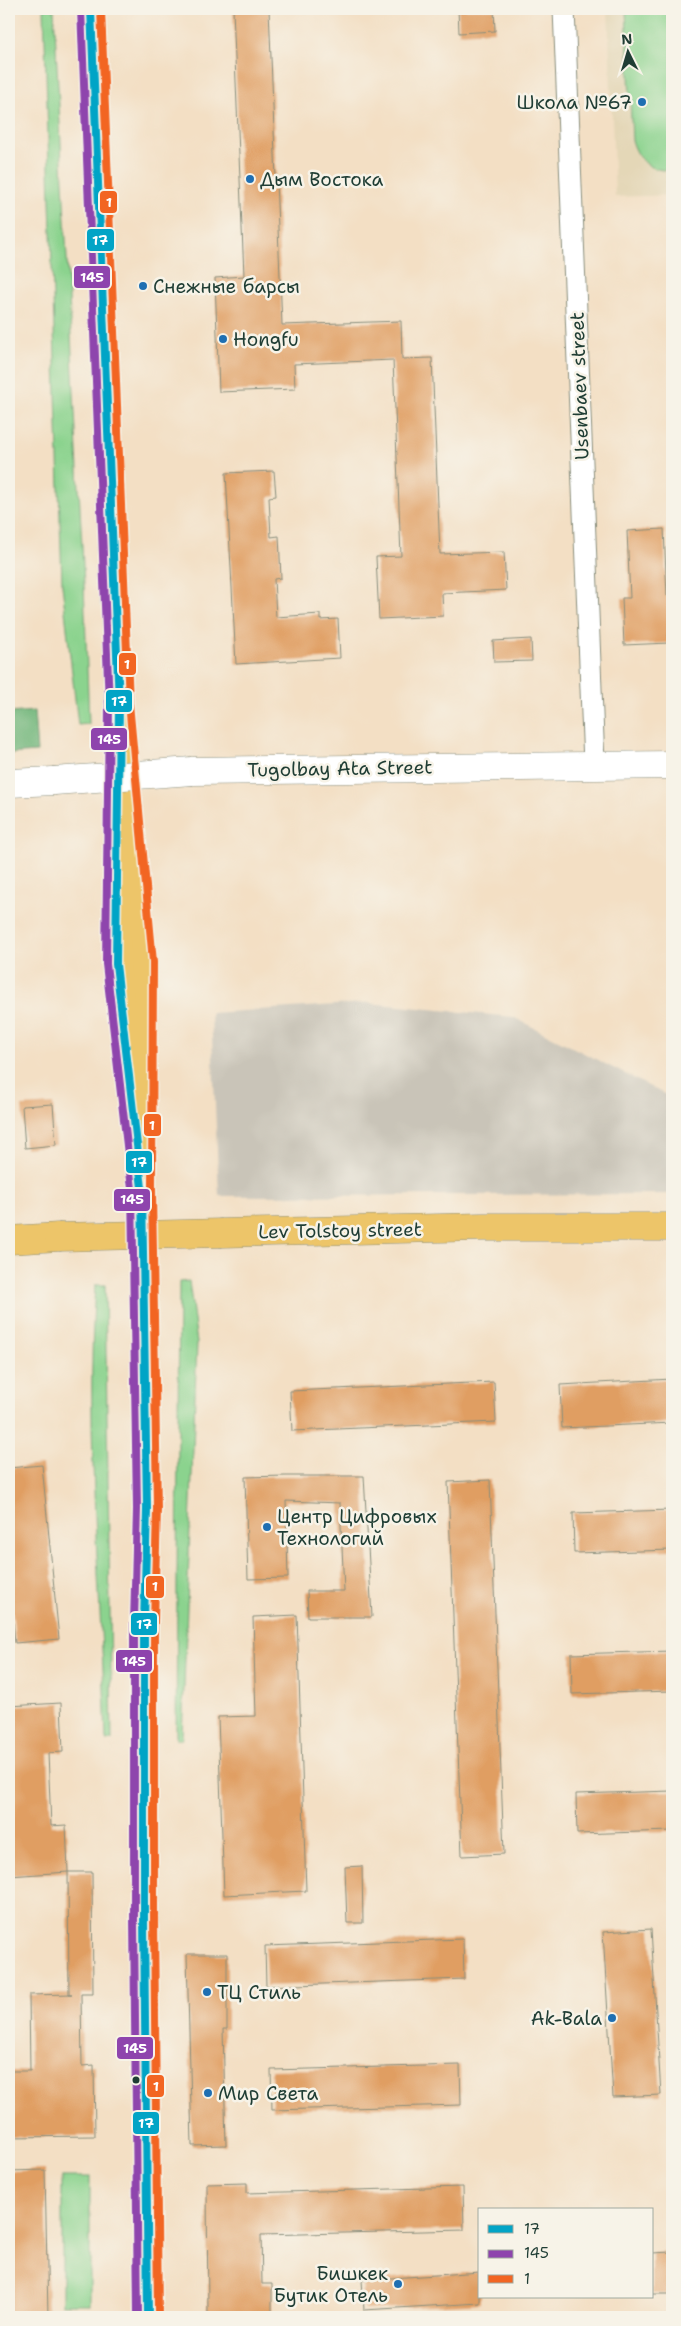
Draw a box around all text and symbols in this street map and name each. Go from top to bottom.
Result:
north arrow [604,28,654,78]
text: N [621,30,633,48]
place label: Школа №67 [517,90,632,115]
marker: Школа №67 [636,96,648,108]
place label: Дым Востока [260,167,383,192]
marker: Дым Востока [244,173,256,185]
line badge: 1 [99,190,118,214]
text: 1 [106,193,112,211]
line badge: 17 [86,228,115,252]
text: 17 [92,231,108,249]
line badge: 145 [73,265,111,289]
text: 145 [80,268,104,286]
place label: Снежные барсы [153,274,300,299]
marker: Снежные барсы [137,280,149,292]
street label: Usenbaev street [564,311,595,461]
place label: Hongfu [233,327,299,352]
marker: Hongfu [217,333,229,345]
line badge: 1 [118,652,137,676]
text: 1 [124,655,130,673]
line badge: 17 [105,689,133,713]
text: 17 [111,692,127,710]
line badge: 145 [90,727,128,751]
text: 145 [97,730,121,748]
street label: Tugolbay Ata Street [247,754,433,783]
line badge: 1 [143,1113,162,1137]
text: 1 [149,1116,155,1134]
line badge: 17 [125,1150,153,1174]
text: 17 [131,1153,147,1171]
line badge: 145 [113,1188,151,1212]
text: 145 [120,1190,144,1208]
street label: Lev Tolstoy street [258,1217,422,1244]
place label: Центр Цифровых Технологий [277,1504,437,1551]
marker: Центр Цифровых Технологий [261,1521,273,1533]
line badge: 1 [145,1575,165,1599]
text: 1 [152,1577,158,1595]
line badge: 17 [130,1612,158,1636]
text: 17 [136,1615,152,1633]
line badge: 145 [115,1649,153,1673]
text: 145 [122,1652,146,1670]
place label: ТЦ Стиль [217,1980,301,2005]
marker: ТЦ Стиль [201,1986,213,1998]
place label: Ak-Bala [531,2006,602,2031]
marker: Ak-Bala [606,2012,618,2024]
line badge: 145 [116,2036,154,2060]
text: 145 [123,2039,147,2057]
line badge: 1 [146,2074,165,2098]
unlabelled marker [131,2075,141,2085]
text: 1 [153,2077,159,2095]
place label: Мир Света [218,2081,319,2106]
marker: Мир Света [202,2087,214,2099]
line badge: 17 [132,2111,160,2135]
text: 17 [138,2114,154,2132]
legend [478,2208,654,2298]
text: 17 [524,2219,540,2239]
text: 145 [524,2243,549,2263]
place label: Бишкек Бутик Отель [273,2261,388,2308]
text: 1 [524,2269,530,2289]
marker: Бишкек Бутик Отель [392,2278,404,2290]

